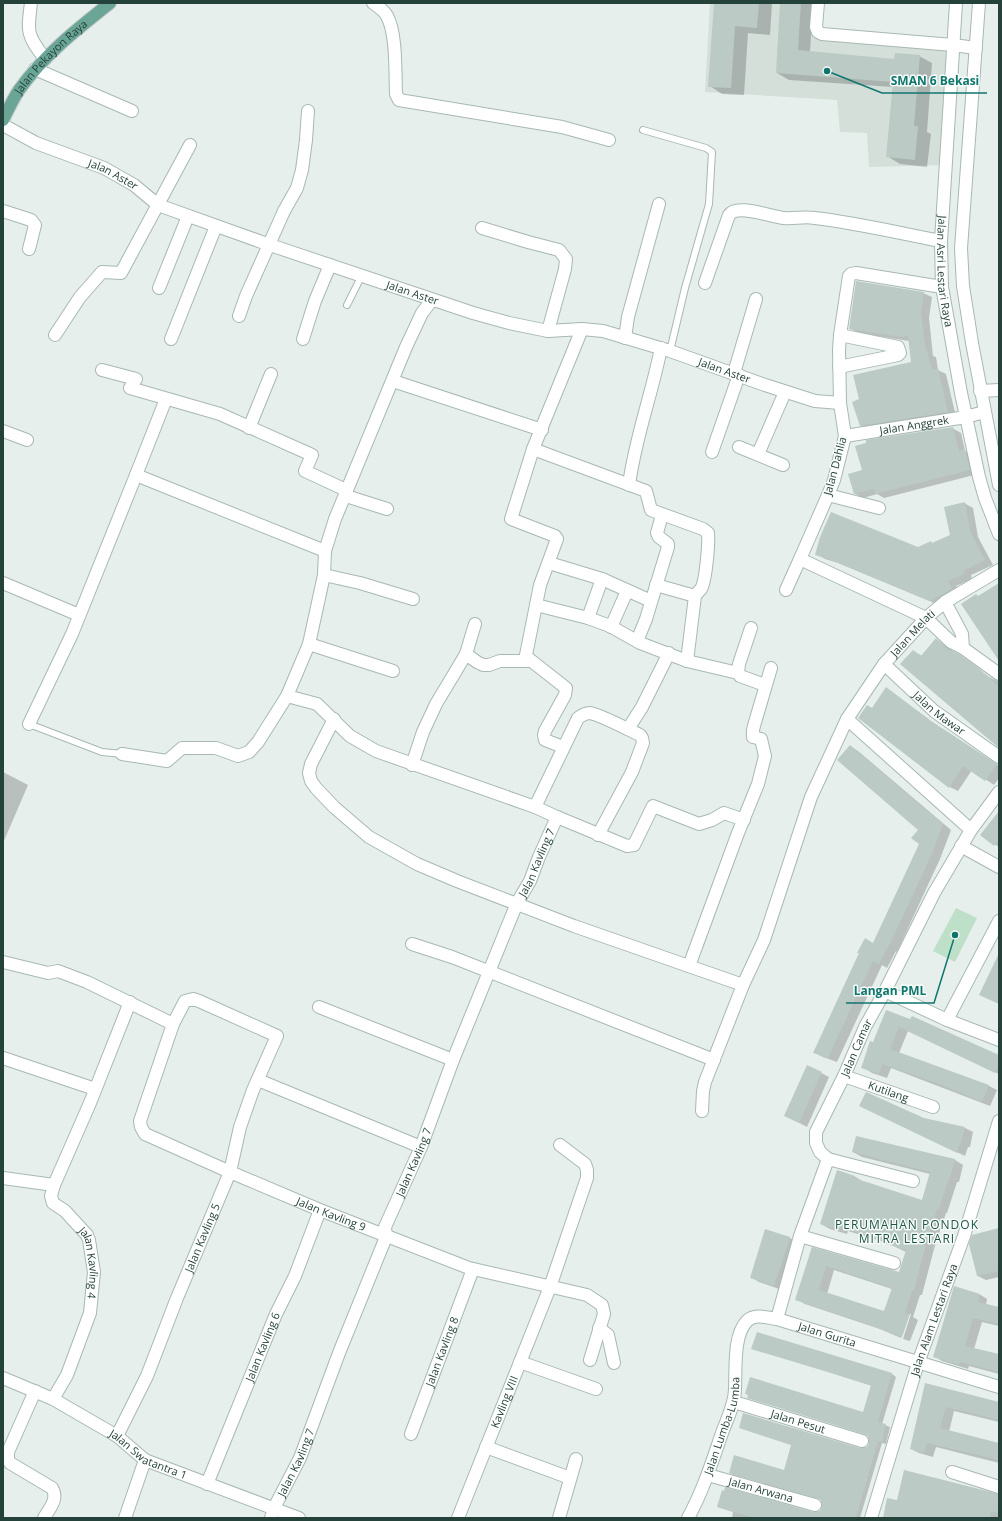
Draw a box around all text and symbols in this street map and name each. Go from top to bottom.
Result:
street label: Jalan Pekayon Raya [10,16,90,97]
callout: SMAN 6 Bekasi [882,69,987,93]
text: SMAN 6 Bekasi [891,72,979,89]
street label: Jalan Aster [85,155,142,193]
street label: Jalan Asri Lestari Raya [934,214,957,328]
street label: Jalan Aster [384,276,441,308]
street label: Jalan Aster [696,353,753,386]
street label: Jalan Anggrek [877,412,950,438]
street label: Jalan Dahlia [819,435,850,498]
street label: Jalan Melati [886,606,938,660]
street label: Jalan Mawar [910,687,969,738]
street label: Jalan Kavling 7 [514,826,558,900]
callout: Langan PML [846,979,934,1003]
text: Langan PML [854,982,927,999]
street label: Jalan Camar [836,1015,875,1080]
street label: Kutilang [866,1077,911,1105]
street label: Jalan Kavling 7 [391,1125,434,1200]
street label: Jalan Kavling 9 [293,1193,368,1234]
street label: Jalan Kavling 5 [180,1201,223,1275]
district label: PERUMAHAN PONDOK MITRA LESTARI [835,1216,979,1247]
street label: Jalan Kavling 4 [75,1222,102,1300]
street label: Jalan Alam Lestari Raya [906,1261,960,1379]
street label: Jalan Kavling 6 [241,1310,283,1384]
street label: Jalan Kavling 8 [421,1314,461,1389]
street label: Jalan Gurita [796,1318,858,1350]
street label: Kavling VIII [487,1373,521,1430]
street label: Jalan Lumba-Lumba [700,1377,742,1478]
street label: Jalan Pesut [768,1405,827,1436]
street label: Jalan Swatantra 1 [106,1425,189,1482]
street label: Jalan Kavling 7 [273,1426,317,1500]
street label: Jalan Arwana [726,1473,795,1506]

